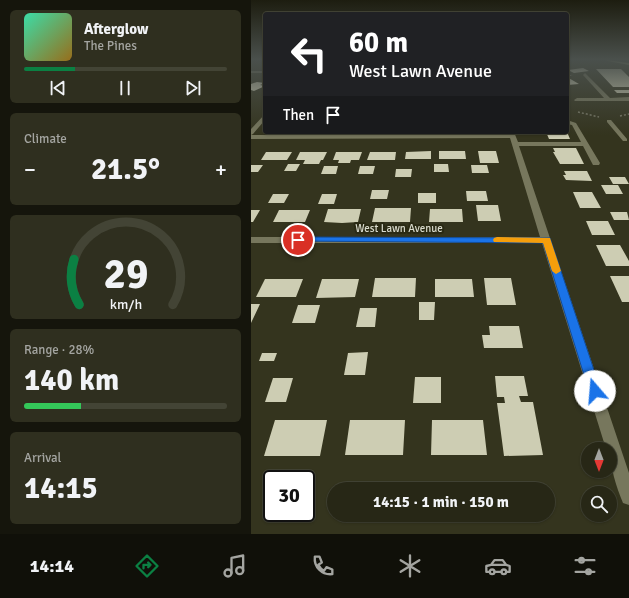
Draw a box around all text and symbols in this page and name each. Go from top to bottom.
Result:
text: Afterglow [84,20,148,38]
text: 60 m [349,26,408,60]
icon: left [283,28,335,80]
text: The Pines [84,38,137,54]
text: West Lawn Avenue [349,60,492,82]
icon: previous [47,77,69,99]
icon: pause [114,77,136,99]
icon: next [182,77,204,99]
icon: arrive [322,104,344,126]
text: Then [283,106,314,124]
text: Climate [24,131,67,147]
text: 21.5° [91,151,160,188]
text: − [24,156,36,183]
text: + [215,156,227,183]
street label: West Lawn Avenue [355,222,443,235]
pin [281,223,315,257]
icon: arrive [287,229,309,251]
text: 29 [103,249,148,300]
text: km/h [109,296,142,313]
text: Range · 28% [24,342,94,358]
text: 140 km [24,362,119,399]
position arrow [574,370,616,412]
north arrow [581,442,617,478]
map controls [581,442,617,522]
text: Arrival [24,450,61,466]
text: 14:15 [24,470,98,507]
speed limit sign: 30 [263,470,315,522]
button: search [581,486,617,522]
text: 14:15 · 1 min · 150 m [373,493,509,511]
icon: directions [133,552,161,580]
icon: music [221,552,249,580]
icon: phone [309,552,337,580]
icon: climate [396,552,424,580]
icon: car [484,552,512,580]
icon: filters [571,552,599,580]
text: 14:14 [30,555,74,577]

